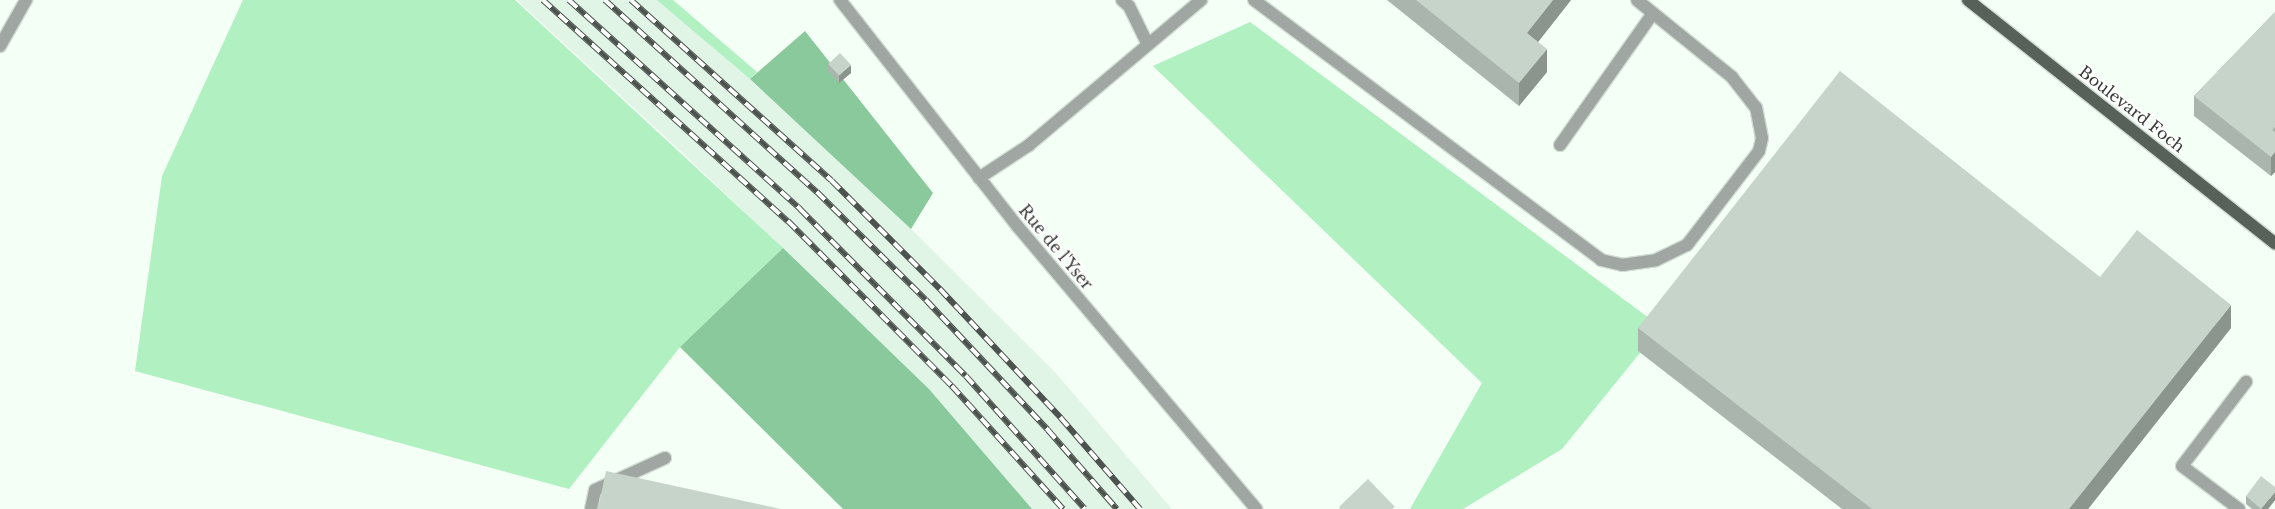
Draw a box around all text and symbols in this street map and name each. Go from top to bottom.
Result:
street label: Boulevard Foch [2075,62,2189,156]
street label: Rue de l'Yser [1015,201,1097,293]

